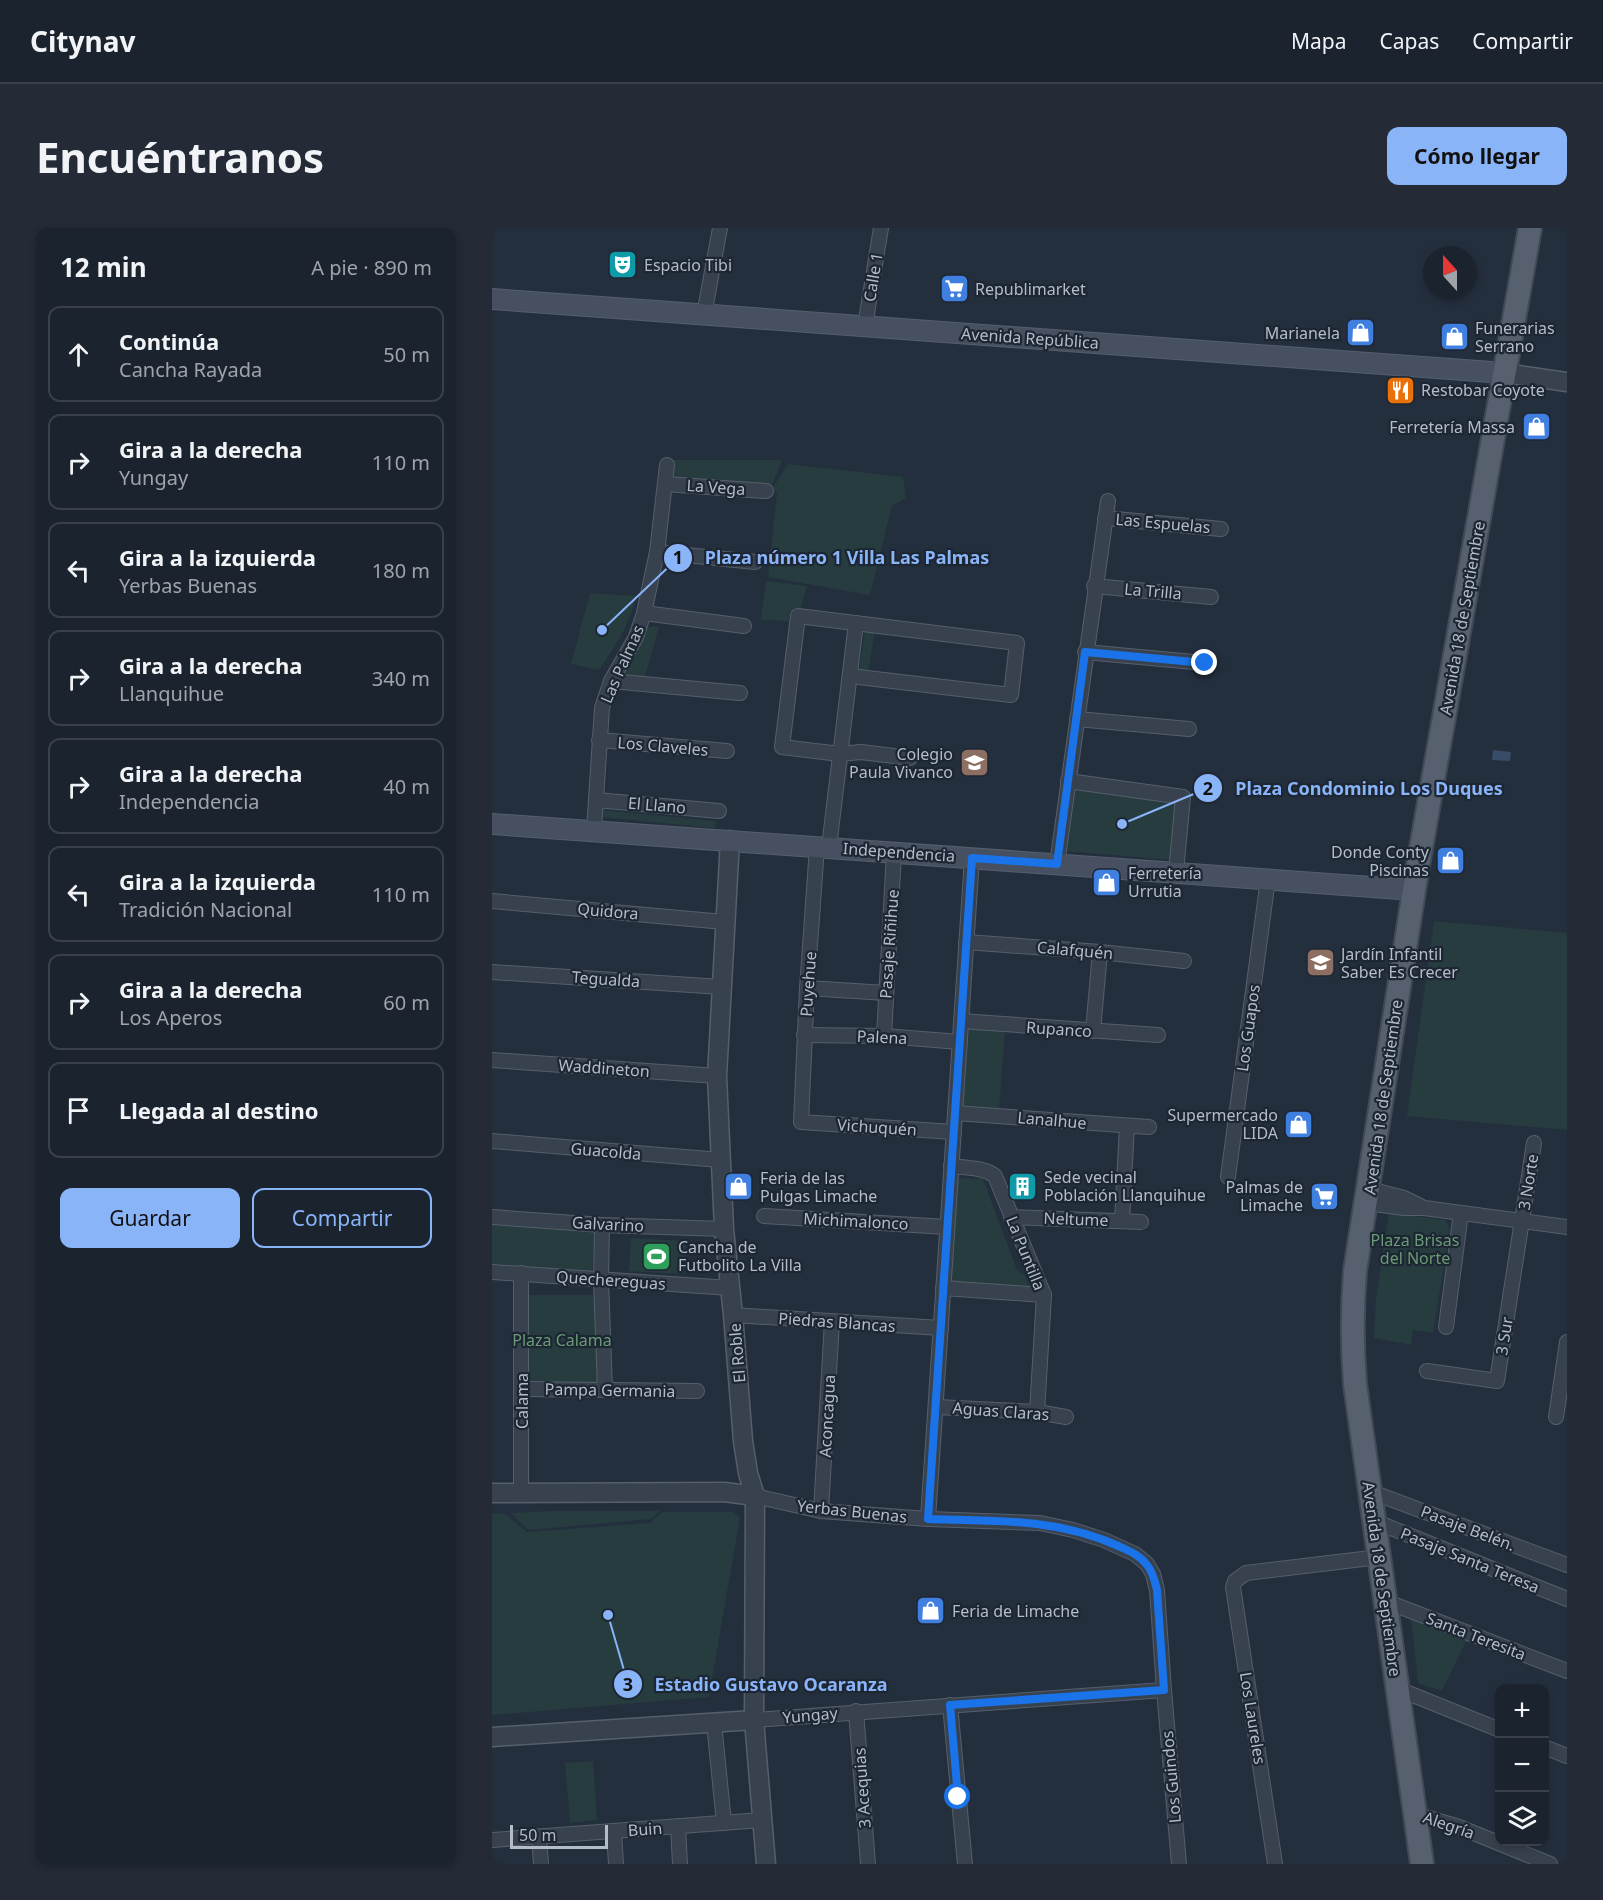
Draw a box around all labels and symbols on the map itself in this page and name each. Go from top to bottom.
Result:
north arrow [1423,246,1477,300]
theatre icon: Espacio Tibi [607,249,639,281]
street label: Calle 1 [858,251,888,303]
place label: Espacio Tibi [644,254,732,276]
supermarket icon: Republimarket [938,273,970,305]
place label: Republimarket [975,278,1086,300]
shop icon: Marianela [1345,317,1377,349]
place label: Funerarias Serrano [1475,317,1555,357]
shop icon: Funerarias Serrano [1438,321,1470,353]
street label: Avenida República [960,322,1100,354]
place label: Marianela [1265,322,1340,344]
restaurant icon: Restobar Coyote [1384,374,1416,406]
place label: Restobar Coyote [1421,379,1545,401]
shop icon: Ferretería Massa [1520,411,1552,443]
place label: Ferretería Massa [1389,416,1515,438]
street label: La Vega [686,474,746,500]
street label: Las Espuelas [1115,508,1211,538]
street label: Avenida 18 de Septiembre [1434,519,1490,717]
callout: Plaza número 1 Villa Las Palmas [663,540,1001,576]
text: 1 [673,545,683,569]
text: Plaza número 1 Villa Las Palmas [705,545,989,569]
street label: La Trilla [1123,578,1183,604]
street label: Las Palmas [595,621,649,707]
route end [1191,649,1217,675]
street label: Los Claveles [617,731,709,761]
place label: Colegio Paula Vivanco [849,743,953,783]
school or university icon: Colegio Paula Vivanco [958,747,990,779]
callout: Plaza Condominio Los Duques [1193,770,1515,806]
text: 2 [1203,776,1213,800]
text: Plaza Condominio Los Duques [1235,776,1503,800]
street label: El Llano [627,792,687,818]
street label: Independencia [842,837,956,867]
place label: Donde Conty Piscinas [1331,841,1430,881]
shop icon: Donde Conty Piscinas [1434,845,1466,877]
place label: Ferretería Urrutia [1128,862,1202,902]
shop icon: Ferretería Urrutia [1091,866,1123,898]
street label: Pasaje Riñihue [874,889,904,999]
street label: Quidora [577,897,639,925]
street label: Calafquén [1036,936,1114,964]
place label: Jardín Infantil Saber Es Crecer [1339,943,1458,983]
school or university icon: Jardín Infantil Saber Es Crecer [1304,947,1336,979]
street label: Puyehue [795,951,821,1017]
street label: Tegualda [571,966,641,992]
street label: Los Guapos [1231,983,1265,1073]
street label: Avenida 18 de Septiembre [1358,998,1408,1196]
street label: Rupanco [1025,1016,1093,1042]
street label: Palena [856,1025,908,1049]
street label: Waddineton [558,1054,650,1082]
place label: Supermercado LIDA [1167,1104,1279,1144]
street label: Lanalhue [1017,1106,1087,1134]
shop icon: Supermercado LIDA [1283,1108,1315,1140]
street label: Vichuquén [836,1113,918,1141]
street label: Guacolda [570,1137,642,1165]
street label: 3 Norte [1513,1152,1543,1212]
place label: Sede vecinal Población Llanquihue [1044,1166,1206,1206]
place label: Feria de las Pulgas Limache [760,1167,877,1207]
building icon: Sede vecinal Población Llanquihue [1007,1170,1039,1202]
shop icon: Feria de las Pulgas Limache [723,1171,755,1203]
place label: Palmas de Limache [1226,1176,1303,1216]
supermarket icon: Palmas de Limache [1308,1180,1340,1212]
street label: Michimalonco [803,1207,909,1235]
street label: Neltume [1043,1207,1109,1231]
street label: Galvarino [571,1211,645,1237]
street label: La Puntilla [1001,1213,1051,1293]
park label: Plaza Brisas del Norte [1371,1229,1459,1269]
place label: Cancha de Futbolito La Villa [678,1236,802,1276]
sports icon: Cancha de Futbolito La Villa [641,1240,673,1272]
street label: Quechereguas [556,1265,666,1295]
street label: Piedras Blancas [778,1307,896,1337]
street label: 3 Sur [1490,1315,1518,1357]
street label: El Roble [723,1322,751,1384]
park label: Plaza Calama [512,1329,612,1351]
street label: Calama [511,1373,533,1429]
street label: Aconcagua [814,1374,840,1458]
street label: Pampa Germania [544,1378,676,1402]
street label: Aguas Claras [952,1397,1050,1425]
street label: Avenida 18 de Septiembre [1357,1480,1407,1678]
street label: Yerbas Buenas [796,1494,908,1528]
street label: Pasaje Belén. [1418,1500,1518,1556]
street label: Pasaje Santa Teresa [1397,1522,1543,1598]
shop icon: Feria de Limache [915,1595,947,1627]
place label: Feria de Limache [952,1600,1079,1622]
street label: Santa Teresita [1423,1607,1529,1665]
callout: Estadio Gustavo Ocaranza [613,1666,900,1702]
street label: Los Laureles [1235,1670,1271,1766]
text: 3 [623,1672,633,1696]
text: Estadio Gustavo Ocaranza [654,1672,888,1696]
street label: Yungay [781,1702,839,1728]
street label: Los Guindos [1156,1730,1186,1824]
street label: 3 Acequias [848,1747,876,1829]
route start [944,1783,970,1809]
street label: Alegría [1420,1806,1478,1844]
street label: Buin [627,1817,663,1841]
scale bar [510,1822,608,1850]

